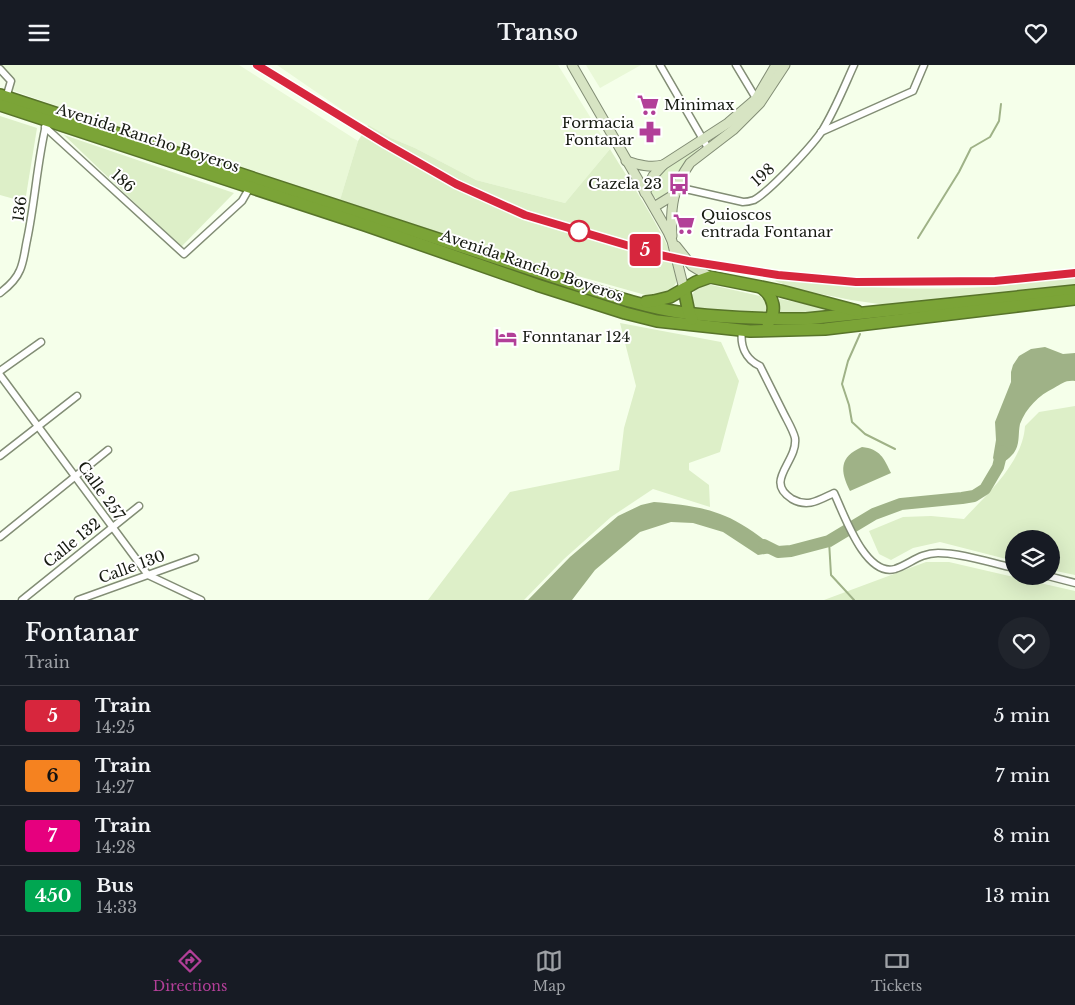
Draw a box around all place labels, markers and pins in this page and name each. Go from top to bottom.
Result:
supermarket icon: Minimax [635,92,661,118]
place label: Minimax [664,95,734,114]
place label: Formacia Fontanar [562,113,635,149]
pharmacy icon: Formacia Fontanar [637,119,663,145]
bus stop icon: Gazela 23 [666,171,692,197]
place label: Gazela 23 [588,174,662,193]
place label: Quioscos entrada Fontanar [701,205,834,241]
supermarket icon: Quioscos entrada Fontanar [671,211,697,237]
unlabelled marker [568,220,590,242]
hotel icon: Fonntanar 124 [493,324,519,350]
place label: Fonntanar 124 [522,327,630,346]

